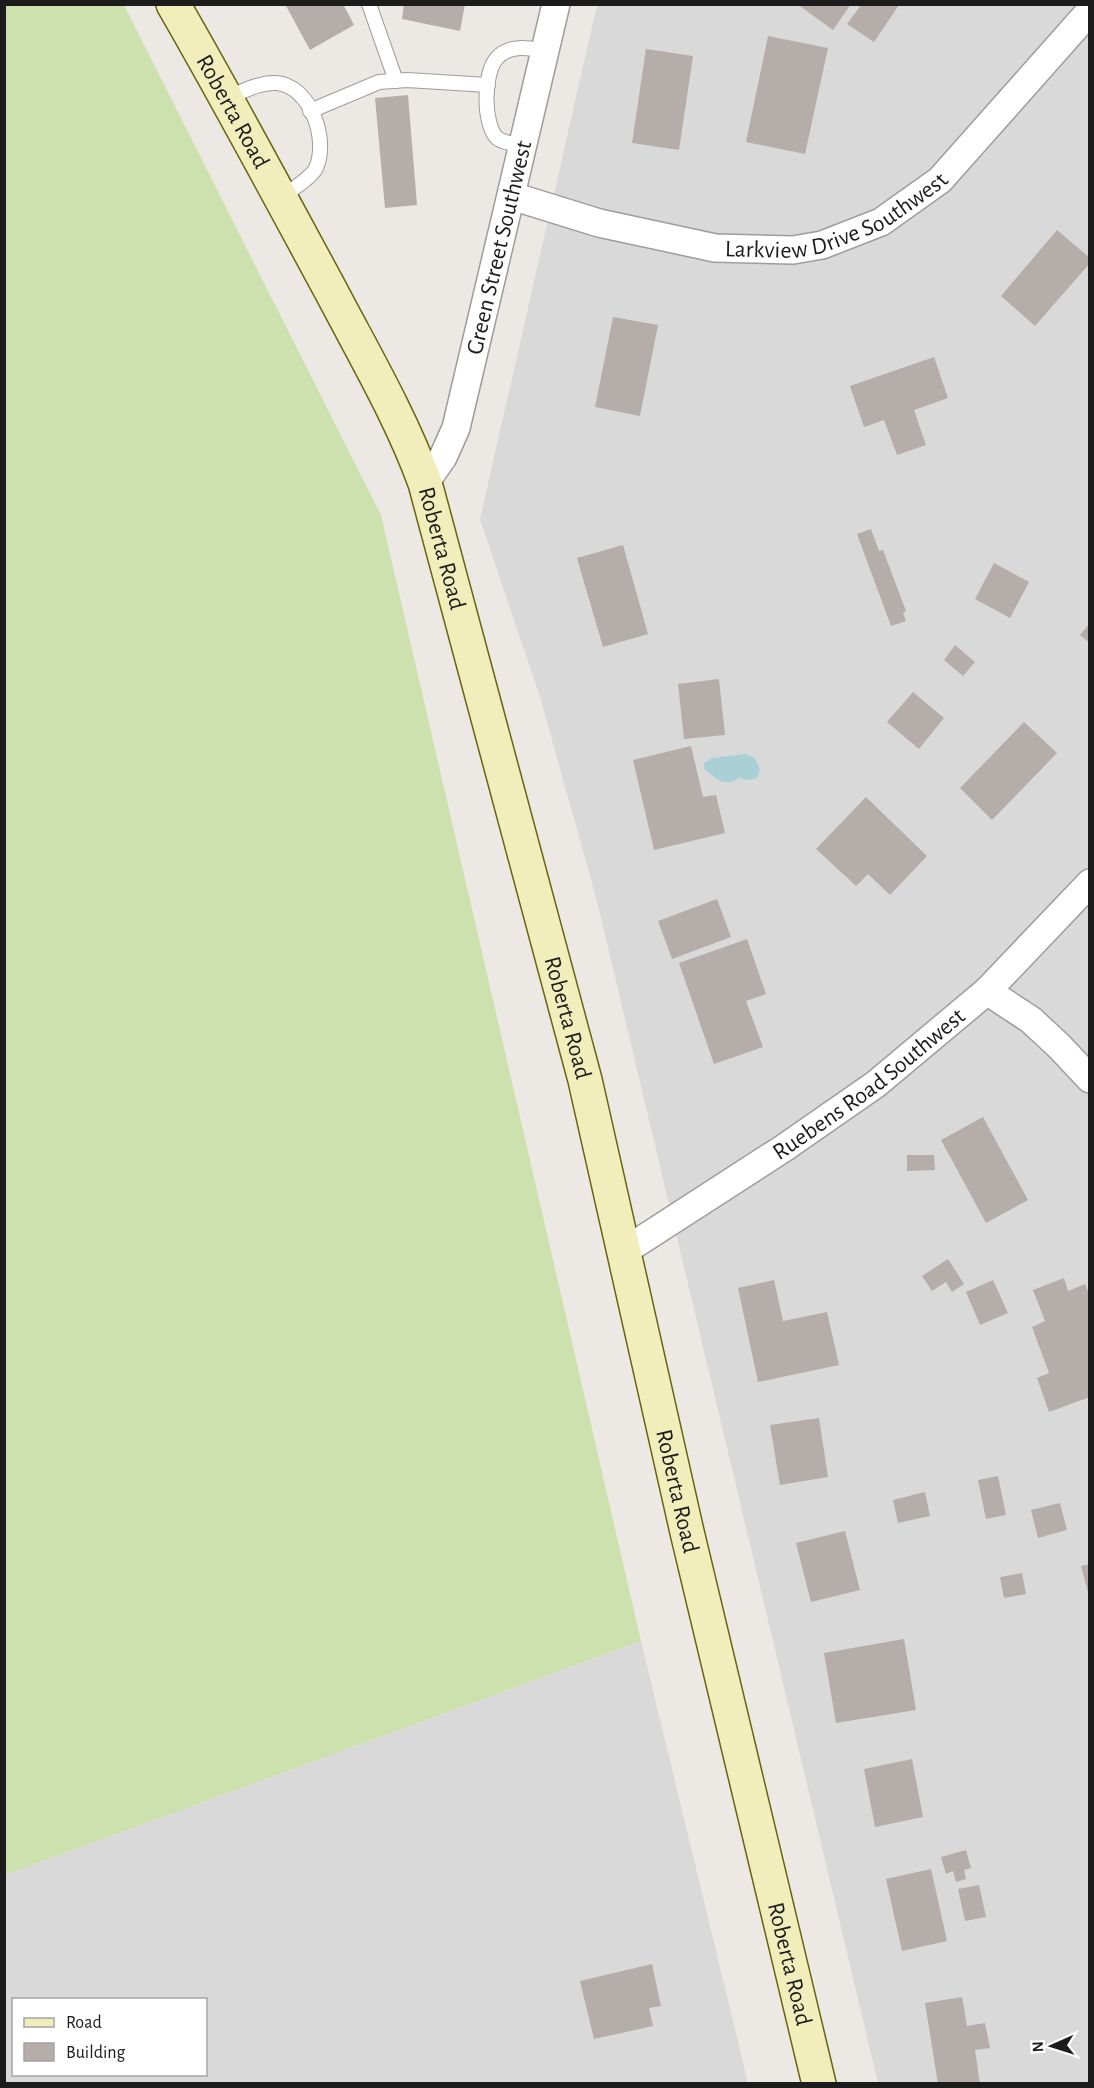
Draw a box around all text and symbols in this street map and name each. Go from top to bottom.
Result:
street label: Roberta Road [191,51,273,173]
street label: Green Street Southwest [463,138,536,357]
street label: Larkview Drive Southwest [725,168,954,263]
street label: Roberta Road [414,484,469,612]
street label: Roberta Road [539,954,595,1082]
street label: Ruebens Road Southwest [769,1004,970,1165]
street label: Roberta Road [651,1427,703,1555]
street label: Roberta Road [763,1900,816,2028]
legend [12,1998,207,2076]
text: Road [66,2014,102,2032]
north arrow [1022,2016,1082,2076]
text: N [1030,2041,1046,2053]
text: Building [66,2044,126,2062]

